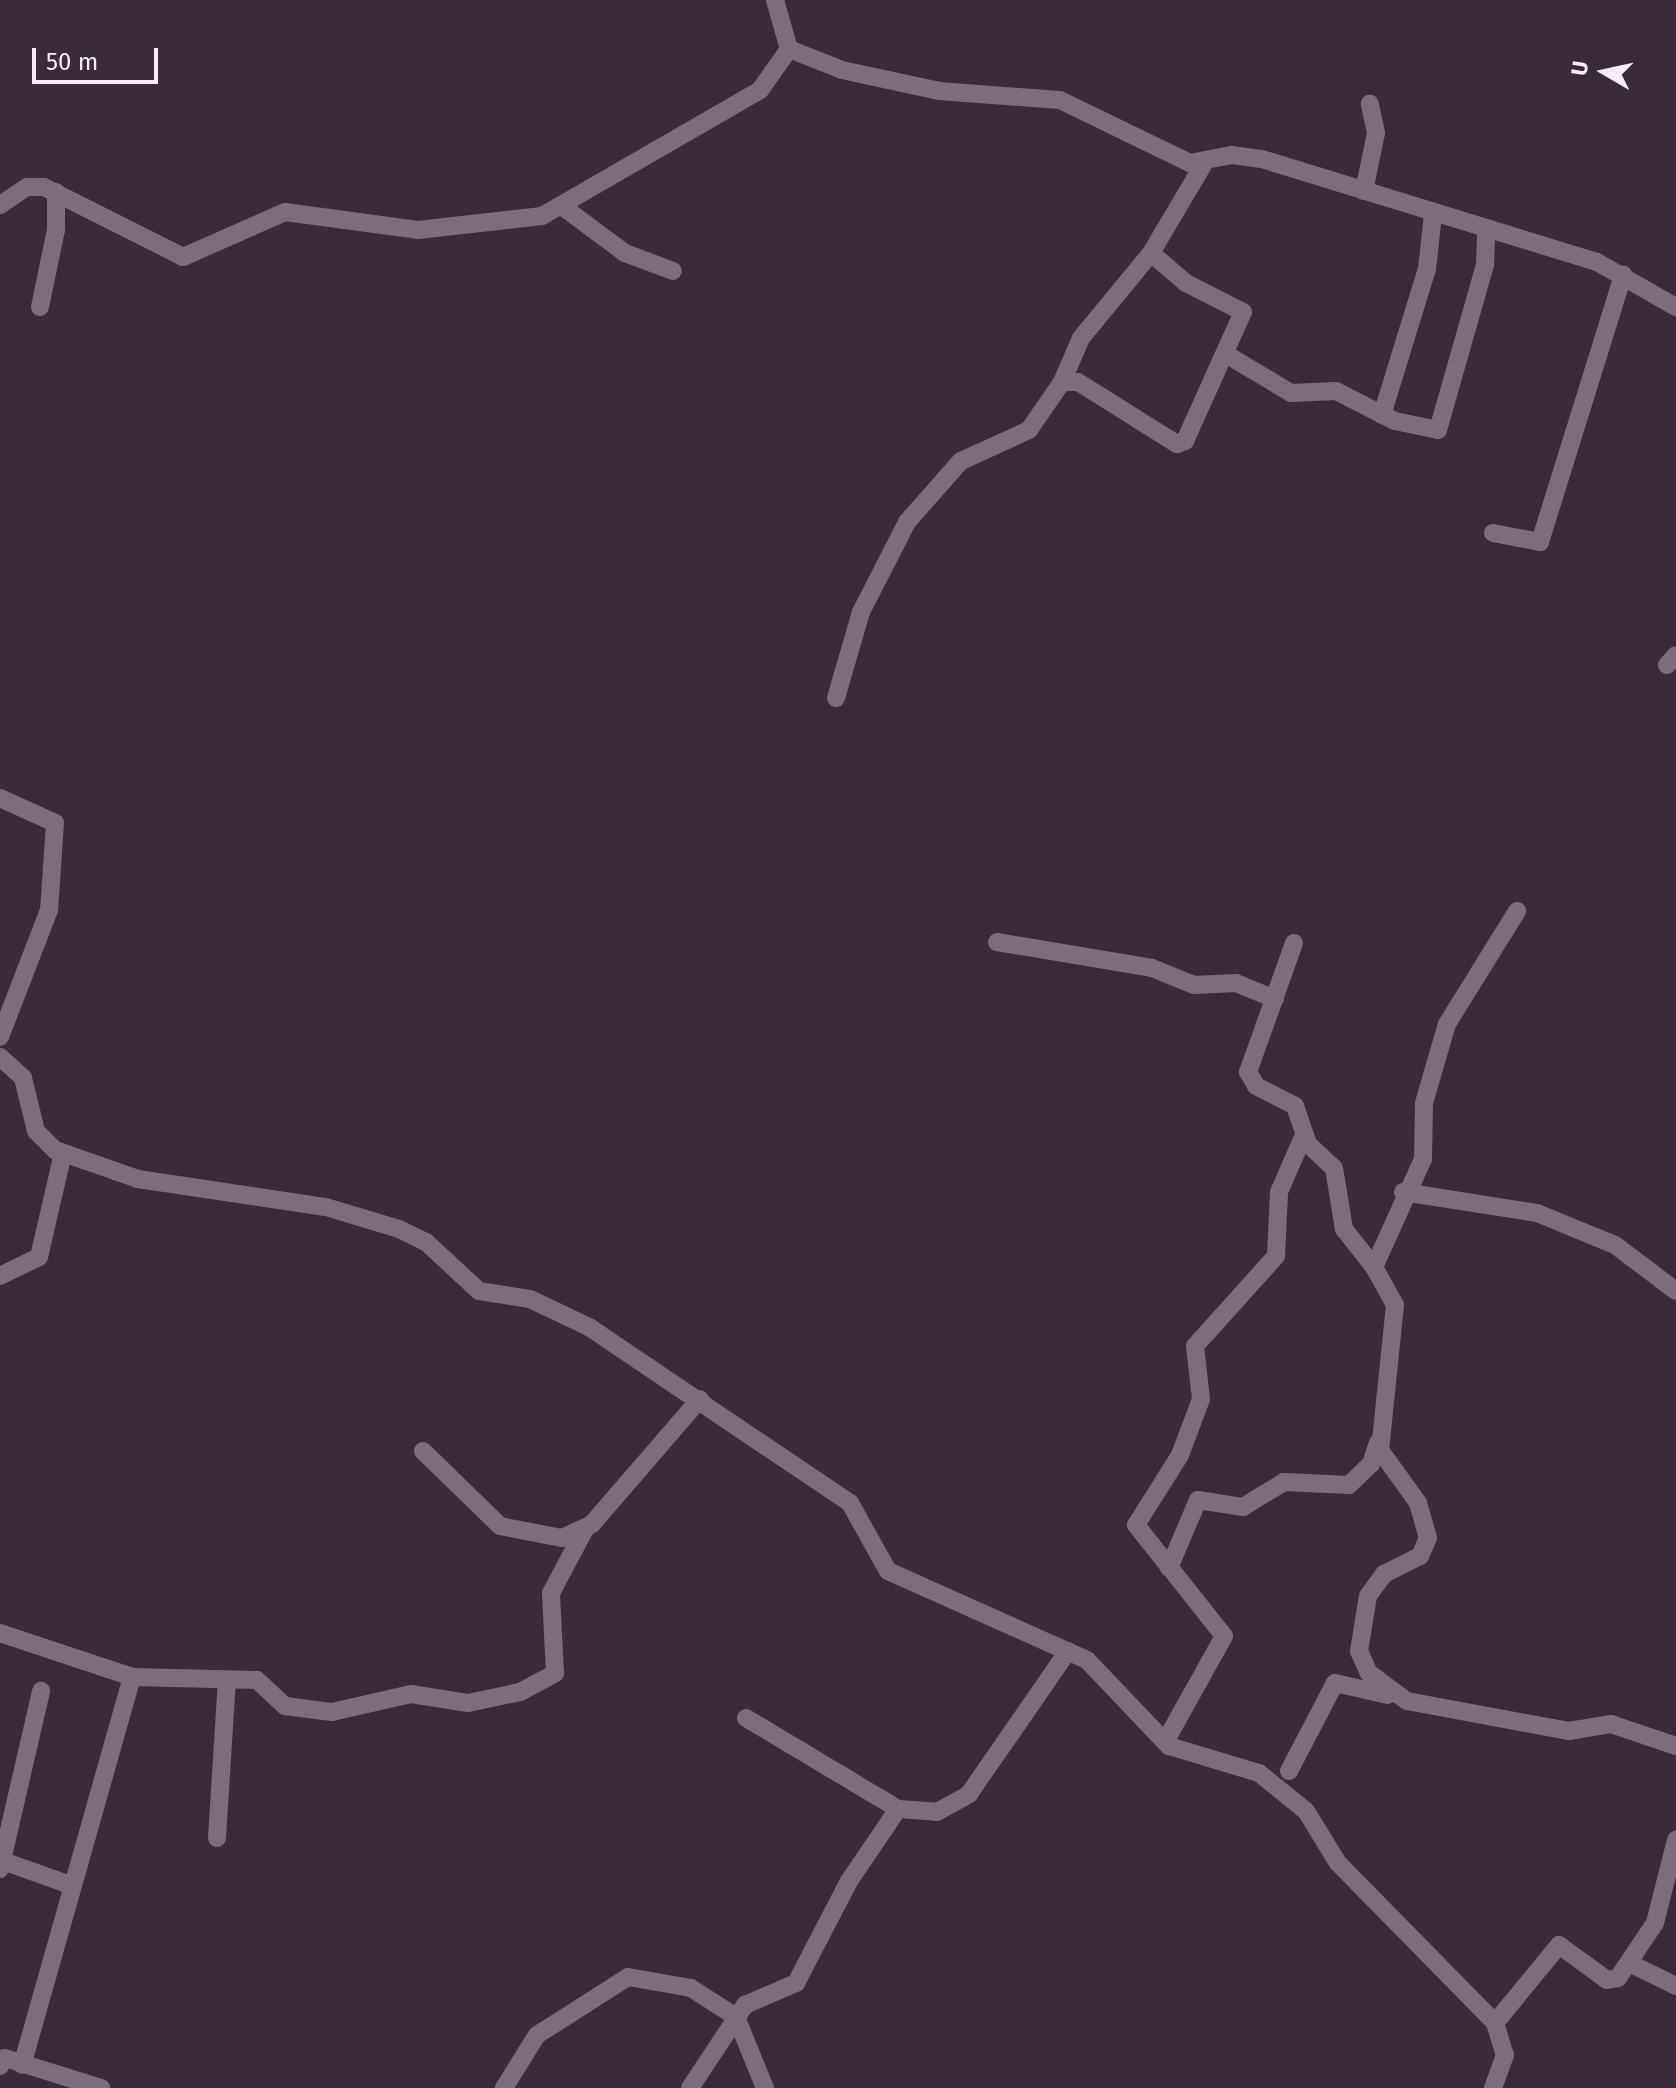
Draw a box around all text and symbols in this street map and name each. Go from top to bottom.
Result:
scale bar [36,32,162,82]
north arrow [1564,32,1644,112]
text: 50 m [46,48,98,76]
text: U [1565,59,1594,77]

